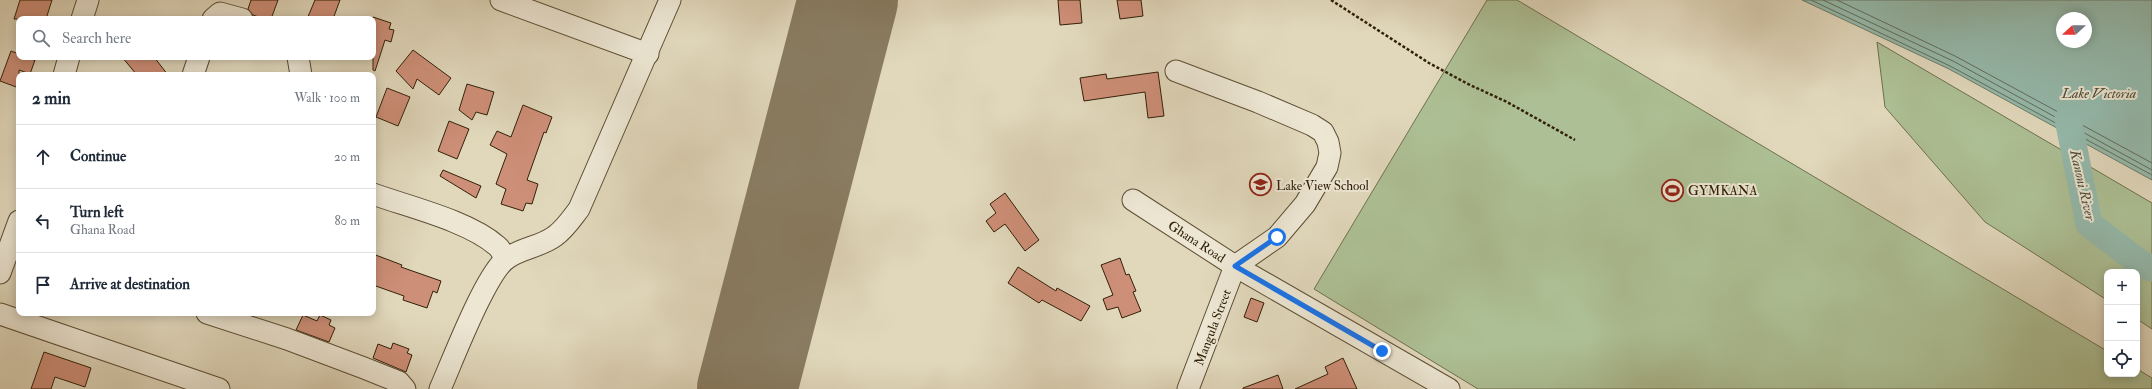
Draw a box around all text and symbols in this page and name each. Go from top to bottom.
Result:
north arrow [2056,12,2092,48]
search box [16,16,376,60]
icon: search [30,27,52,49]
text: Search here [62,29,131,48]
water label: Lake Victoria [2061,85,2137,102]
text: 2 min [32,88,71,109]
text: Walk · 100 m [294,90,360,106]
icon: ahead [32,146,54,168]
text: Continue [70,147,126,166]
water label: Kanoni River [2066,147,2099,223]
text: 20 m [334,149,360,165]
school or university icon: Lake View School [1248,172,1274,198]
sports icon: GYMKANA [1659,177,1685,203]
place label: Lake View School [1276,178,1369,194]
place label: GYMKANA [1688,183,1758,199]
text: Turn left [70,203,124,222]
icon: left [32,210,54,232]
text: 80 m [334,213,360,229]
street label: Ghana Road [1165,217,1229,267]
text: Ghana Road [70,222,135,238]
route start [1268,228,1286,246]
map controls [2104,269,2140,377]
button: + [2104,269,2140,305]
icon: arrive [32,274,54,296]
text: Arrive at destination [70,275,190,294]
street label: Mangula Street [1191,287,1235,368]
button: − [2104,305,2140,341]
button: locate [2104,341,2140,377]
route end [1373,342,1391,360]

